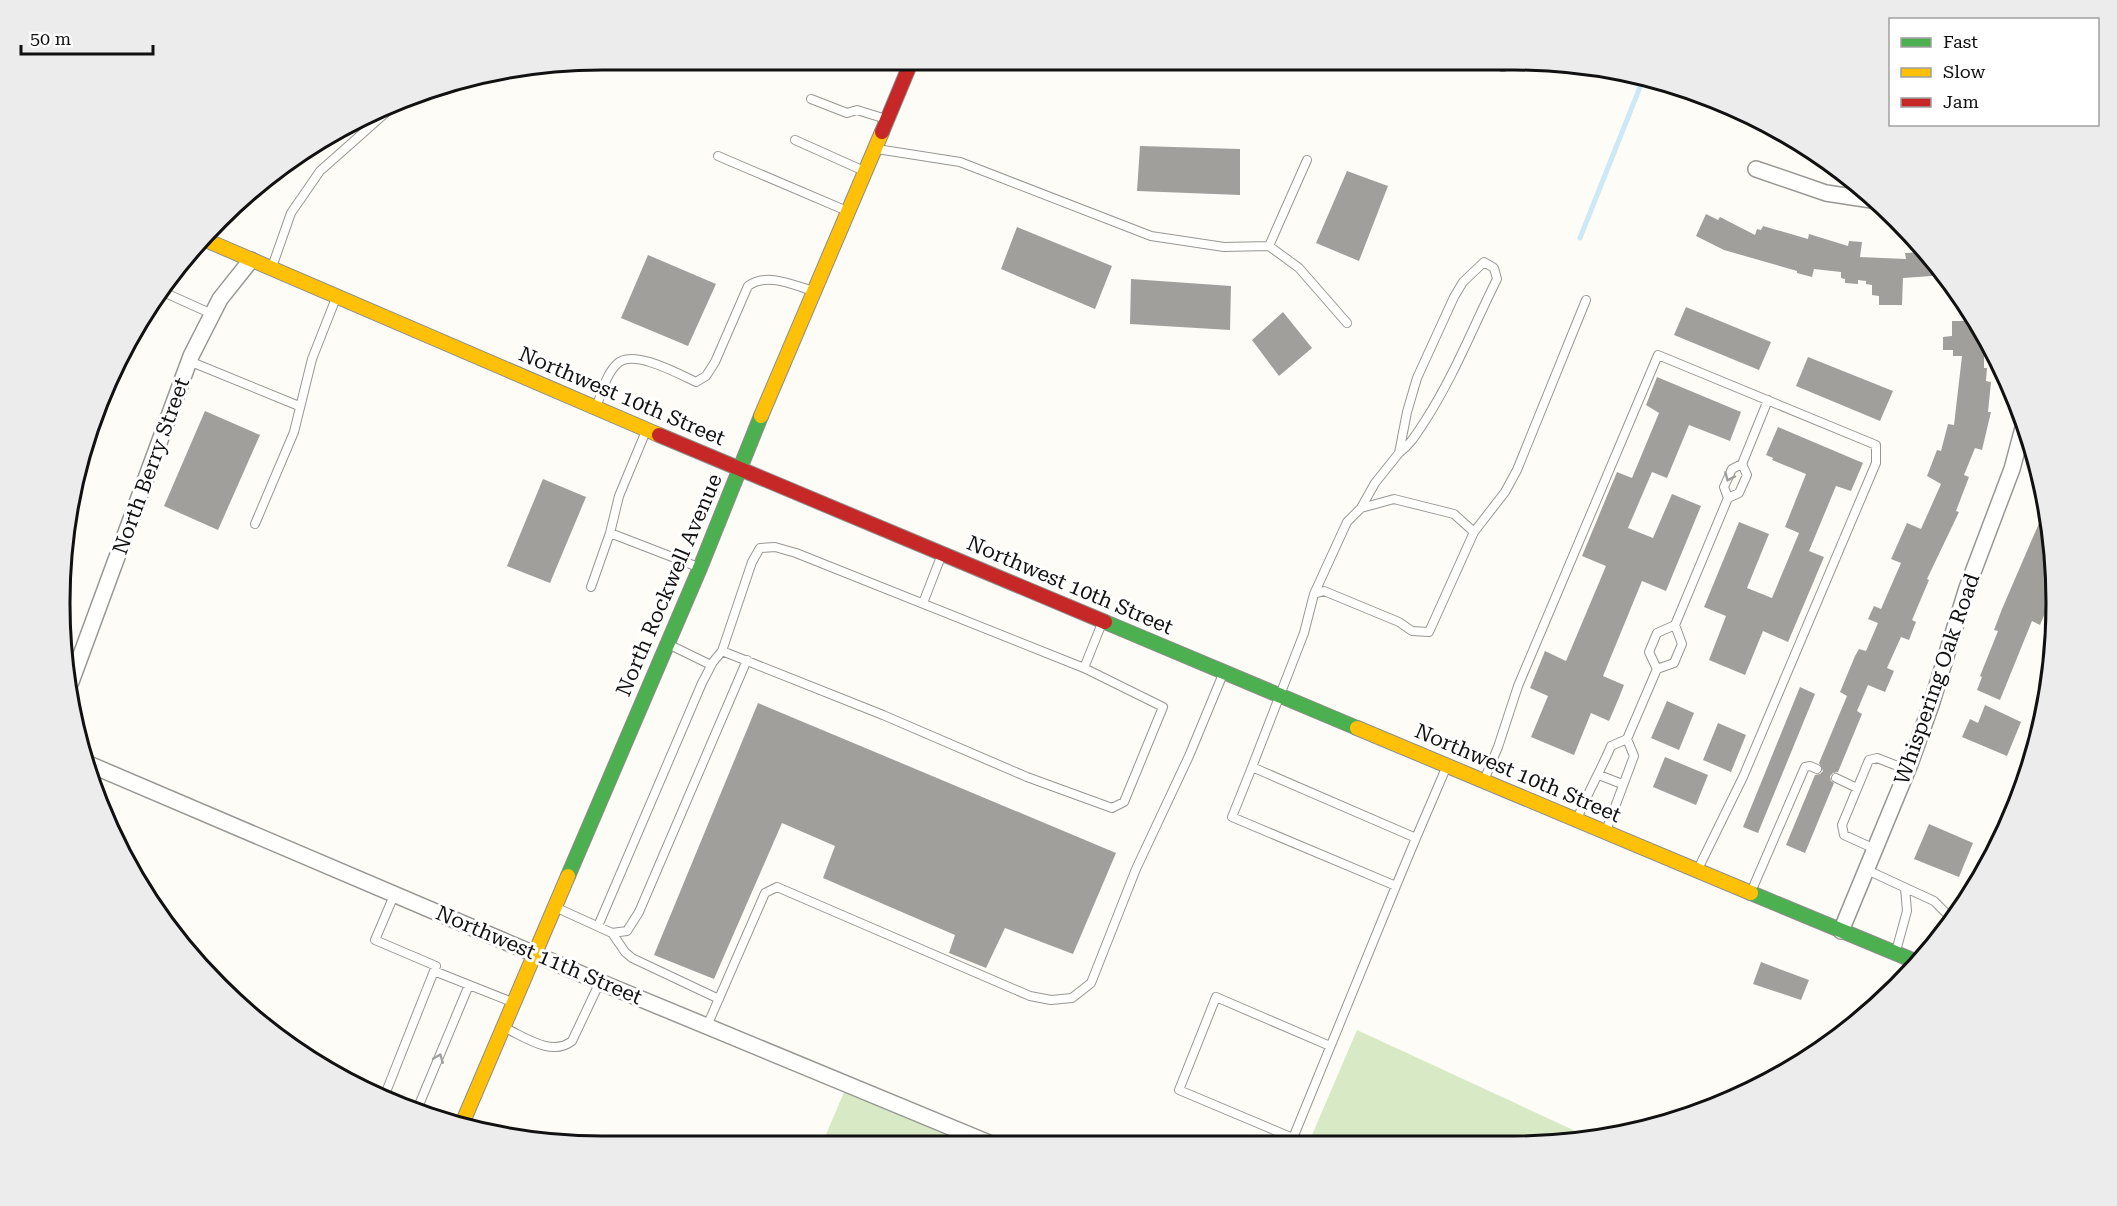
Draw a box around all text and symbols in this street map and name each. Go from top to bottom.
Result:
scale bar [21,18,153,56]
legend [1889,18,2099,126]
text: 50 m [30,28,71,49]
text: Fast [1943,31,1978,52]
text: Slow [1943,61,1985,82]
text: Jam [1943,91,1979,112]
street label: Northwest 10th Street [515,342,729,450]
street label: North Berry Street [108,374,194,558]
street label: North Rockwell Avenue [611,470,727,700]
one-way arrow [1724,471,1736,482]
street label: Northwest 10th Street [963,531,1177,639]
street label: Whispering Oak Road [1890,570,1985,788]
street label: Northwest 10th Street [1411,719,1625,827]
street label: Northwest 11th Street [432,901,646,1009]
one-way arrow [432,1053,444,1064]

